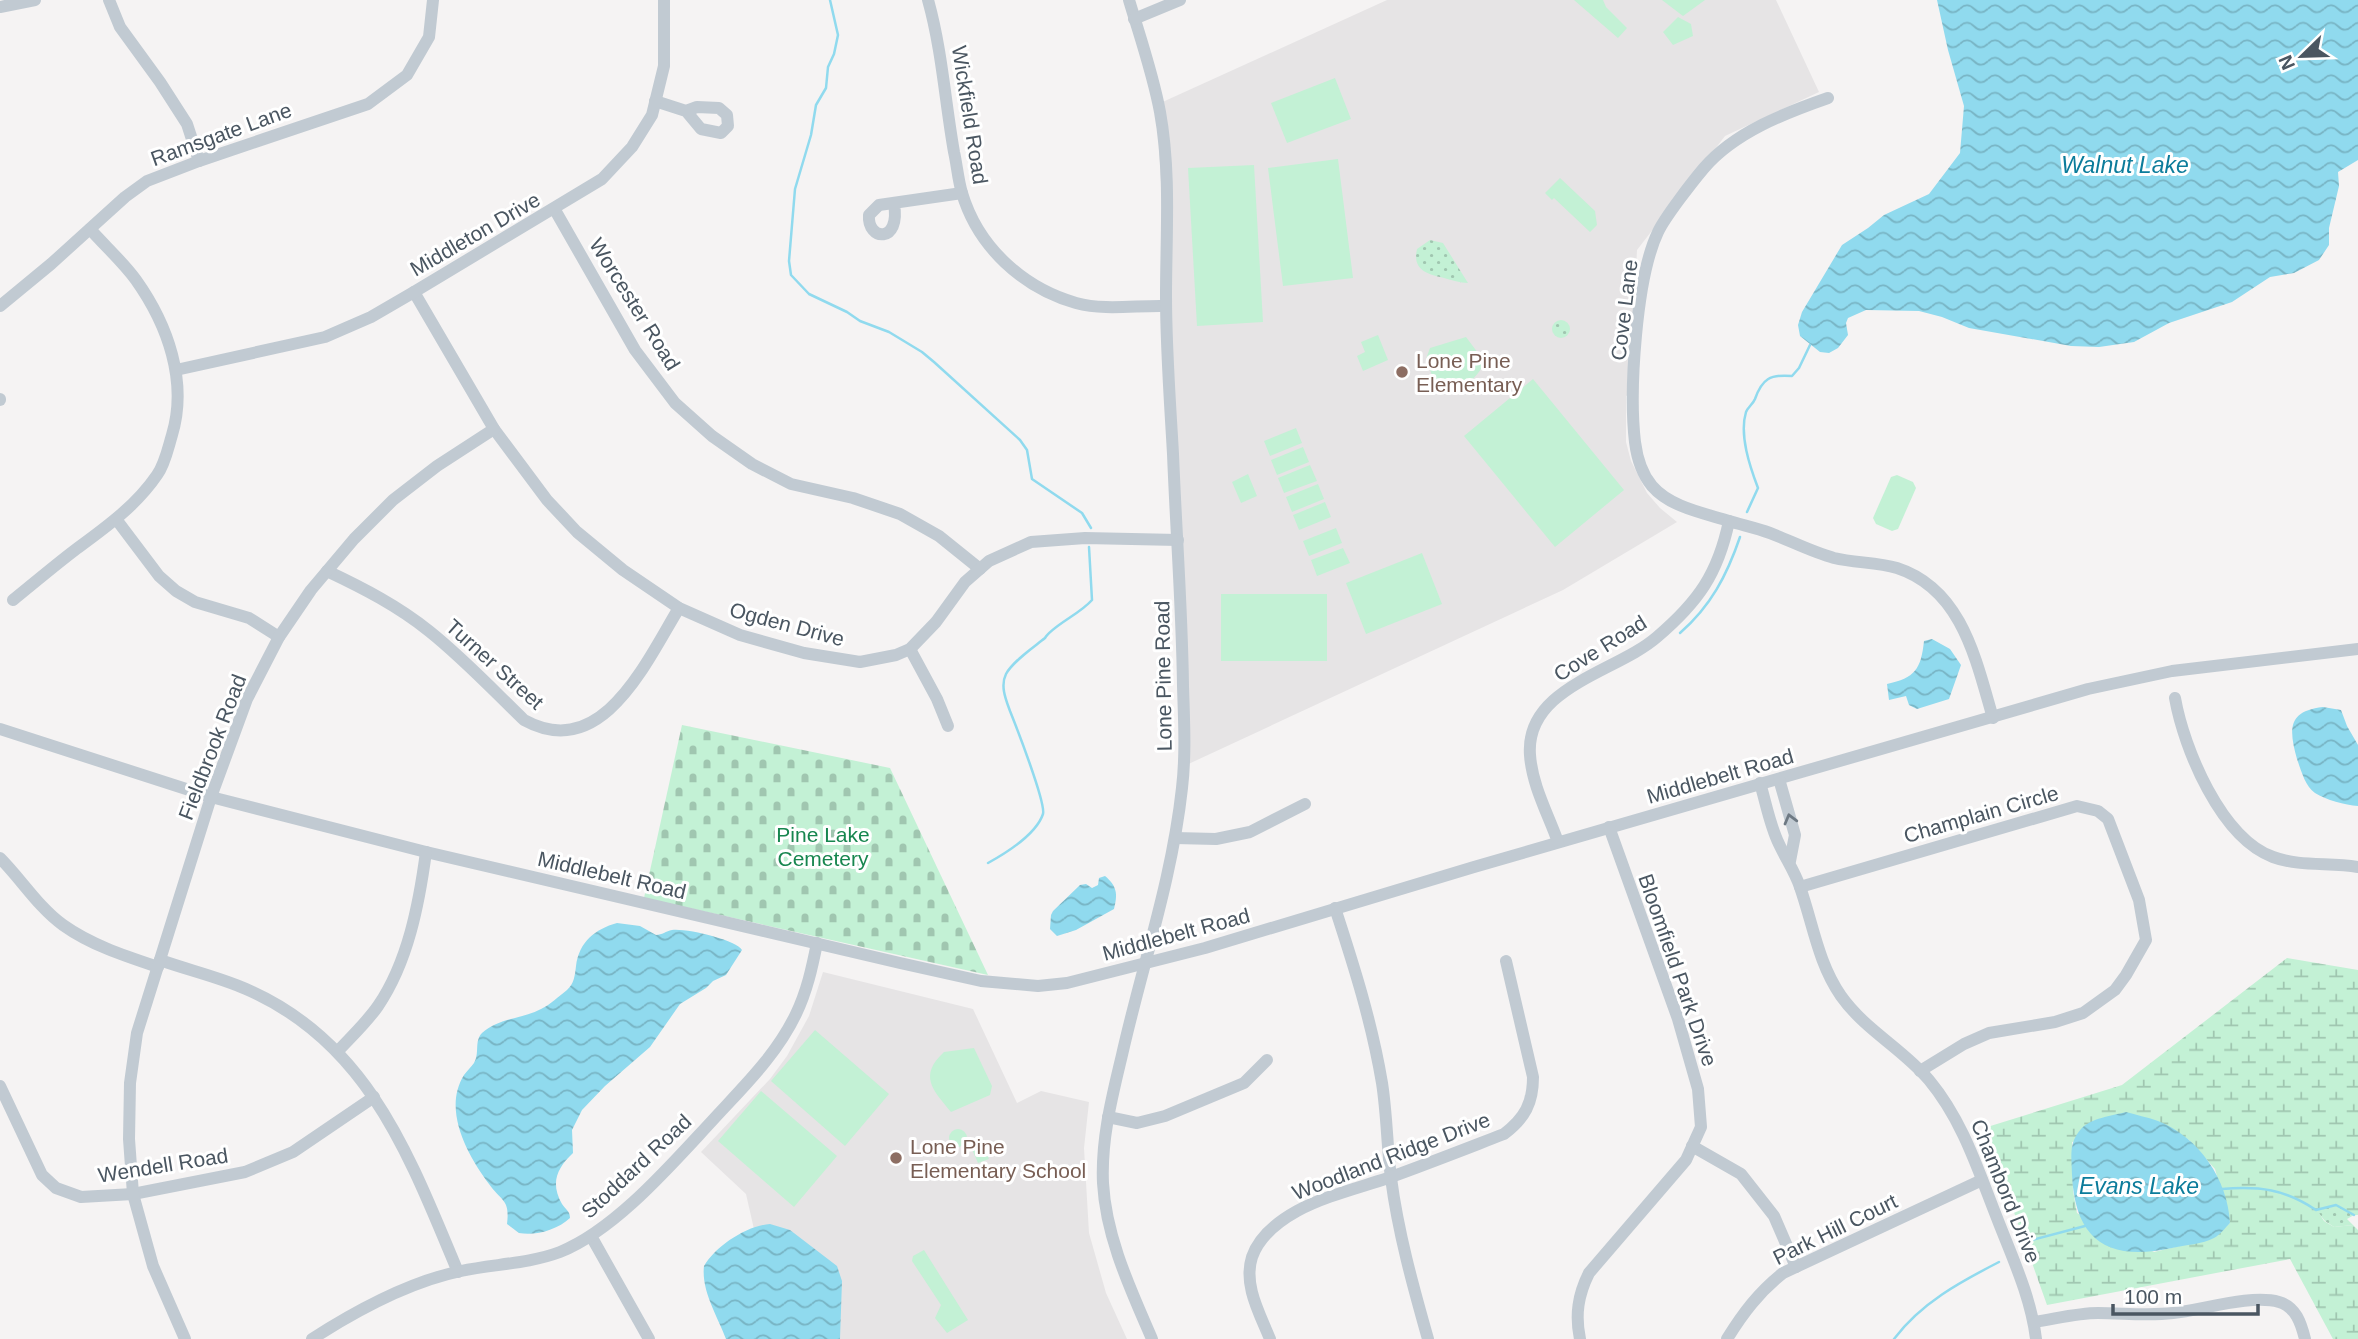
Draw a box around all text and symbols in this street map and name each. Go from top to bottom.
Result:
north arrow [2267,21,2337,91]
street label: Wickfield Road [948,44,992,186]
text: N [2274,52,2299,73]
street label: Ramsgate Lane [147,98,295,170]
water label: Walnut Lake [2061,152,2189,178]
street label: Middleton Drive [406,188,544,280]
street label: Worcester Road [585,234,685,374]
street label: Cove Lane [1606,258,1642,362]
place label: Lone Pine Elementary [1416,349,1523,396]
marker: Lone Pine Elementary [1394,364,1410,380]
street label: Ogden Drive [727,598,847,650]
street label: Lone Pine Road [1150,600,1176,752]
street label: Cove Road [1549,610,1651,686]
street label: Turner Street [442,614,548,714]
street label: Fieldbrook Road [174,671,250,823]
street label: Middlebelt Road [1644,744,1796,808]
street label: Champlain Circle [1901,781,2061,847]
one-way arrow [1784,814,1798,826]
park label: Pine Lake Cemetery [776,823,870,870]
street label: Middlebelt Road [535,847,689,903]
street label: Bloomfield Park Drive [1634,871,1722,1069]
street label: Middlebelt Road [1100,903,1252,965]
street label: Woodland Ridge Drive [1289,1108,1493,1204]
street label: Stoddard Road [576,1109,696,1223]
street label: Chambord Drive [1967,1116,2045,1266]
place label: Lone Pine Elementary School [910,1135,1086,1182]
street label: Wendell Road [96,1143,230,1187]
marker: Lone Pine Elementary School [888,1150,904,1166]
water label: Evans Lake [2079,1173,2199,1199]
street label: Park Hill Court [1769,1189,1901,1269]
scale bar [2113,1272,2258,1316]
text: 100 m [2124,1285,2182,1308]

